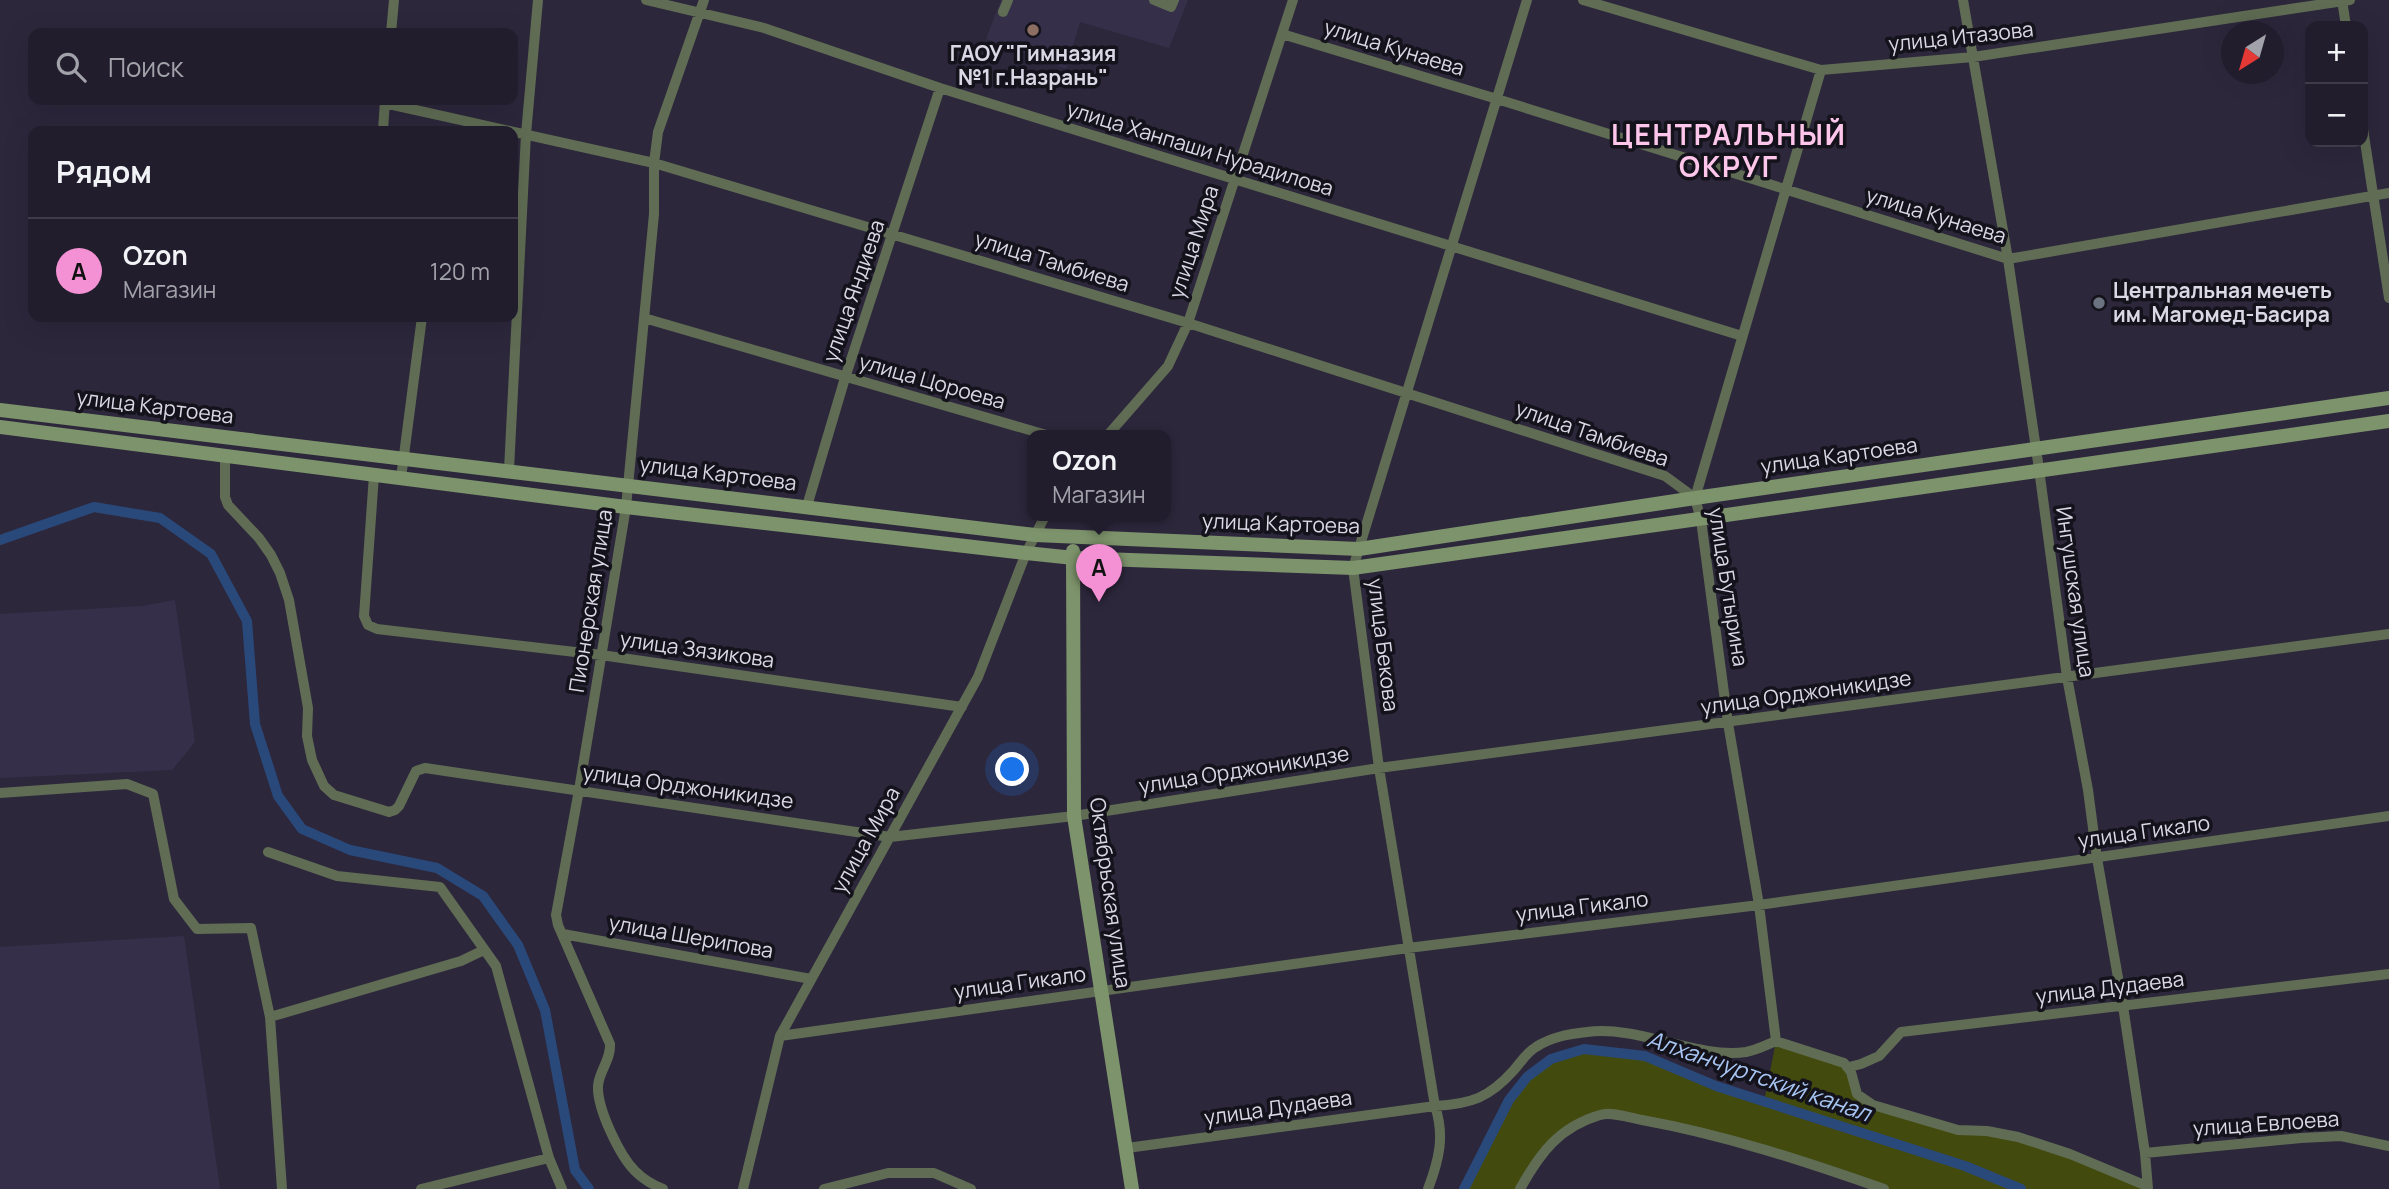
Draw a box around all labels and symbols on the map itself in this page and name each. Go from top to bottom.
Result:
street label: улица Кунаева [1321,12,1468,82]
street label: улица Итазова [1887,14,2035,58]
north arrow [2221,21,2284,84]
marker: ГАОУ "Гимназия №1 г.Назрань" [1025,22,1041,38]
place label: ГАОУ "Гимназия №1 г.Назрань" [950,39,1116,91]
street label: улица Ханпаши Нурадилова [1064,94,1337,202]
district label: ЦЕНТРАЛЬНЫЙ ОКРУГ [1611,115,1847,185]
street label: улица Кунаева [1863,180,2010,250]
street label: улица Мира [1162,182,1224,302]
street label: улица Яндиева [816,216,891,366]
street label: улица Тамбиева [972,224,1133,298]
place label: Центральная мечеть им. Магомед-Басира [2113,276,2332,328]
marker: Центральная мечеть им. Магомед-Басира [2091,295,2107,311]
street label: улица Цороева [856,347,1009,415]
street label: улица Картоева [75,382,235,430]
street label: улица Тамбиева [1512,394,1673,472]
street label: улица Картоева [1759,430,1919,480]
street label: улица Картоева [638,449,798,497]
street label: улица Бутырина [1703,505,1755,668]
street label: Ингушская улица [2050,505,2102,679]
street label: улица Картоева [1202,506,1361,540]
street label: Пионерская улица [562,507,618,694]
pin: A [1076,544,1122,602]
street label: улица Бекова [1362,577,1406,713]
street label: улица Зязикова [618,624,776,674]
street label: улица Орджоникидзе [1699,663,1913,721]
street label: улица Орджоникидзе [1137,739,1351,799]
your location [995,752,1029,786]
street label: улица Орджоникидзе [581,757,795,815]
street label: улица Мира [824,781,906,898]
street label: Октябрьская улица [1084,796,1138,990]
street label: улица Гикало [2076,808,2212,854]
street label: улица Гикало [1514,884,1650,928]
street label: улица Шерипова [607,908,776,964]
street label: улица Гикало [952,959,1088,1005]
street label: улица Дудаева [2034,964,2186,1010]
water label: Алханчуртский канал [1643,1022,1877,1129]
street label: улица Дудаева [1202,1083,1354,1131]
street label: улица Евлоева [2192,1104,2340,1142]

